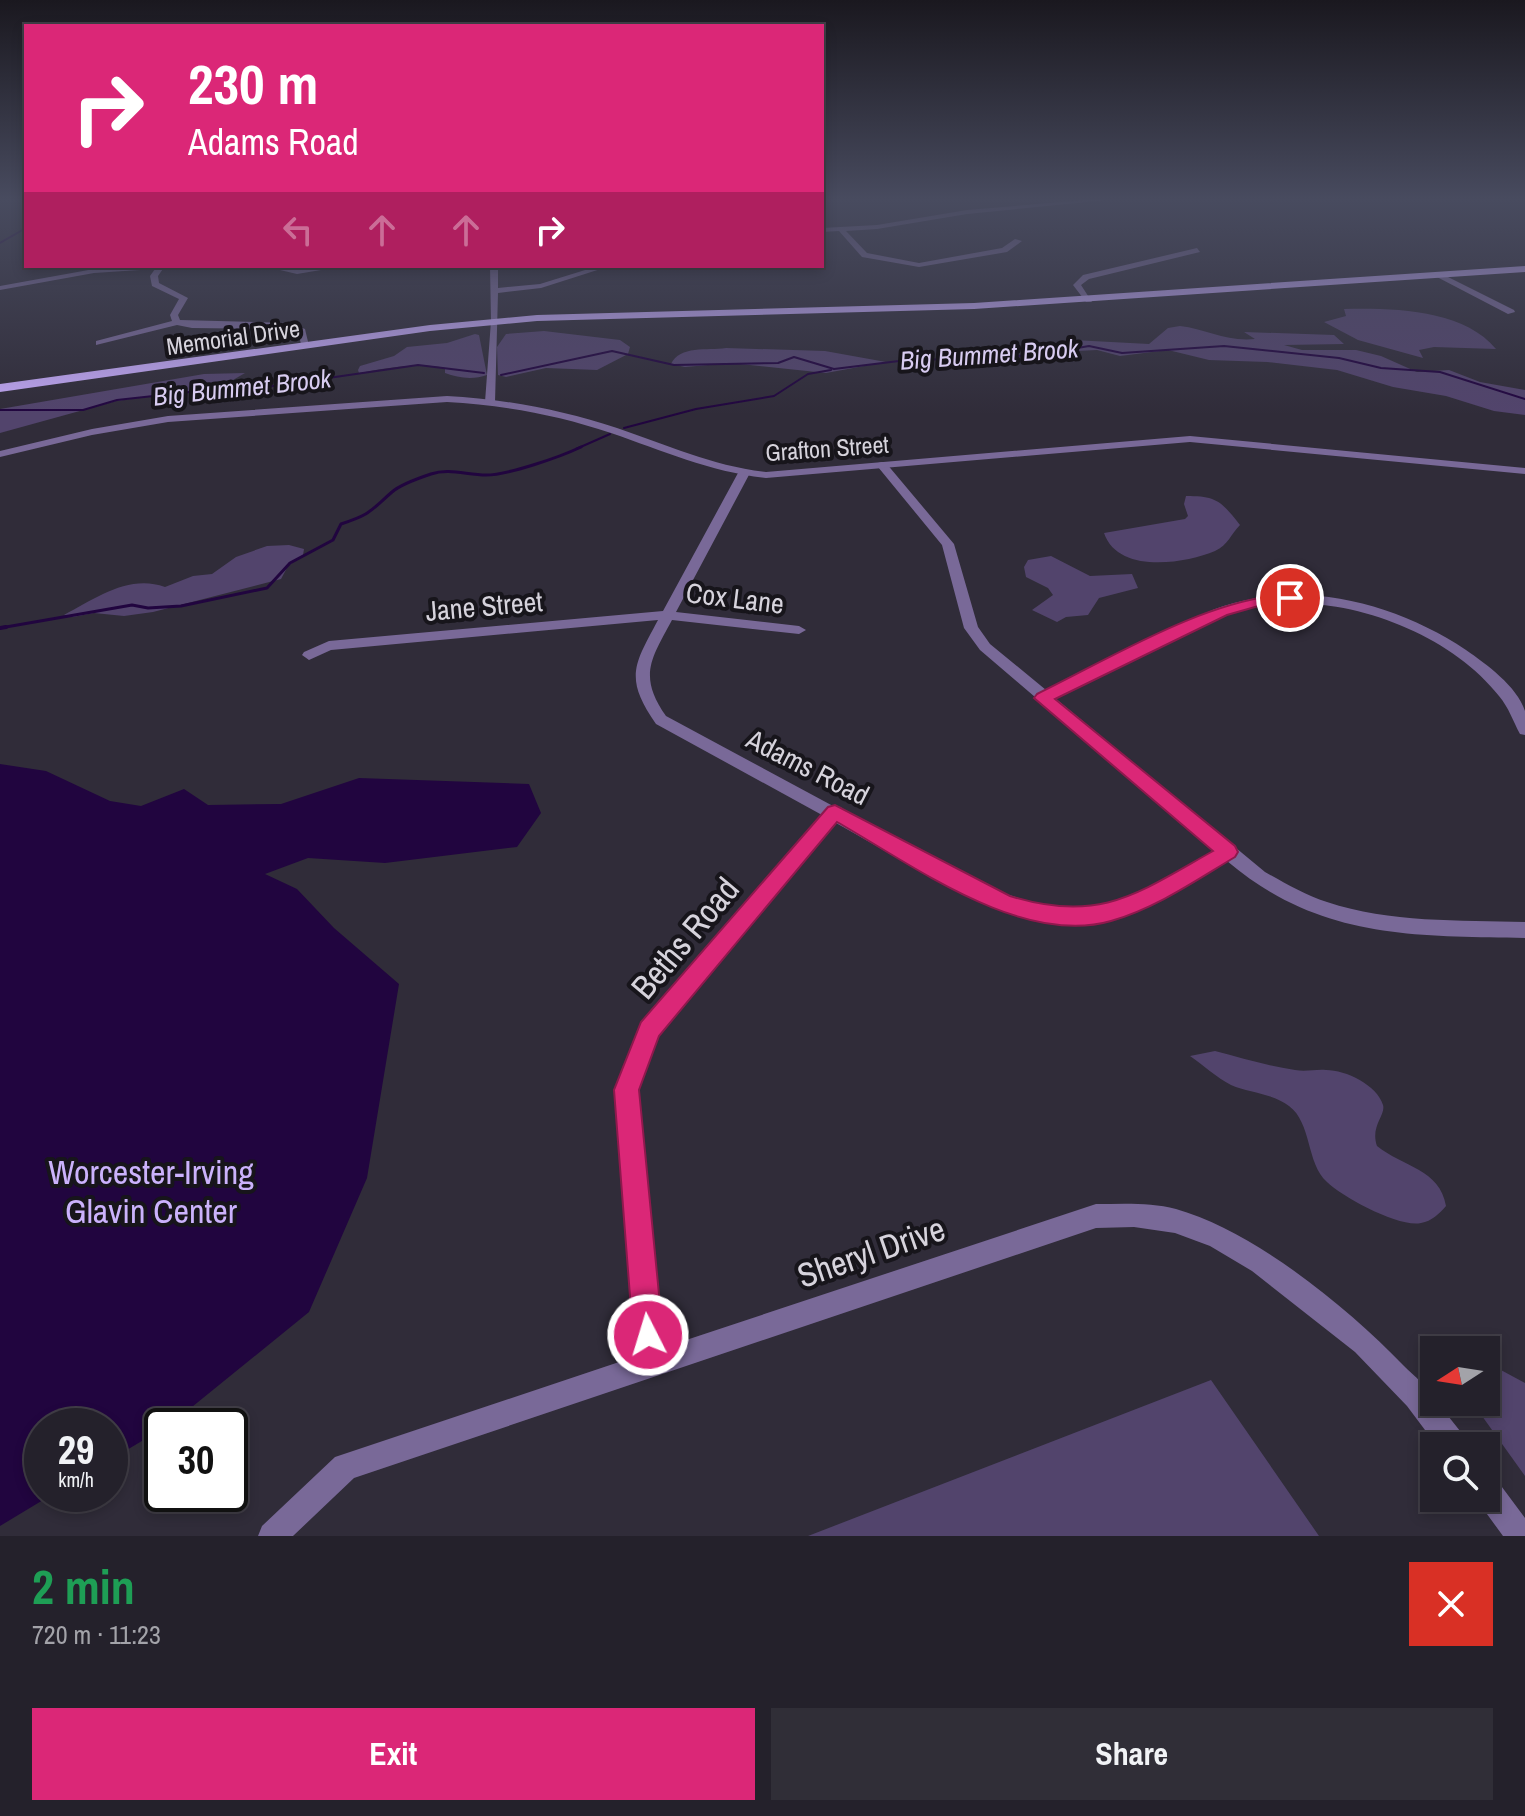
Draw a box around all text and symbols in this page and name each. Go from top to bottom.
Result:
text: 230 m [188,46,318,121]
icon: right [56,56,160,160]
text: Adams Road [188,118,359,166]
icon: left [276,208,320,252]
icon: ahead [360,208,404,252]
icon: ahead [444,208,488,252]
icon: right [528,208,572,252]
street label: Memorial Drive [164,312,302,362]
water label: Big Bummet Brook [899,330,1081,378]
water label: Big Bummet Brook [151,360,334,414]
street label: Grafton Street [764,428,890,468]
pin [1256,564,1324,632]
street label: Cox Lane [684,573,786,623]
icon: arrive [1268,576,1312,620]
street label: Jane Street [424,582,544,630]
street label: Adams Road [739,719,876,814]
street label: Beths Road [621,867,749,1009]
park label: Worcester-Irving Glavin Center [48,1149,254,1234]
street label: Sheryl Drive [791,1205,951,1299]
position arrow [606,1293,690,1377]
north arrow [1420,1336,1500,1416]
map controls [1420,1336,1500,1512]
speed limit sign: 30 [144,1408,248,1512]
text: 29 [58,1423,94,1476]
button: search [1420,1432,1500,1512]
text: km/h [58,1466,94,1493]
text: 2 min [32,1554,135,1619]
button: close [1409,1562,1493,1646]
text: 720 m · 11:23 [32,1617,161,1652]
button: Exit [32,1708,755,1800]
button: Share [771,1708,1493,1800]

